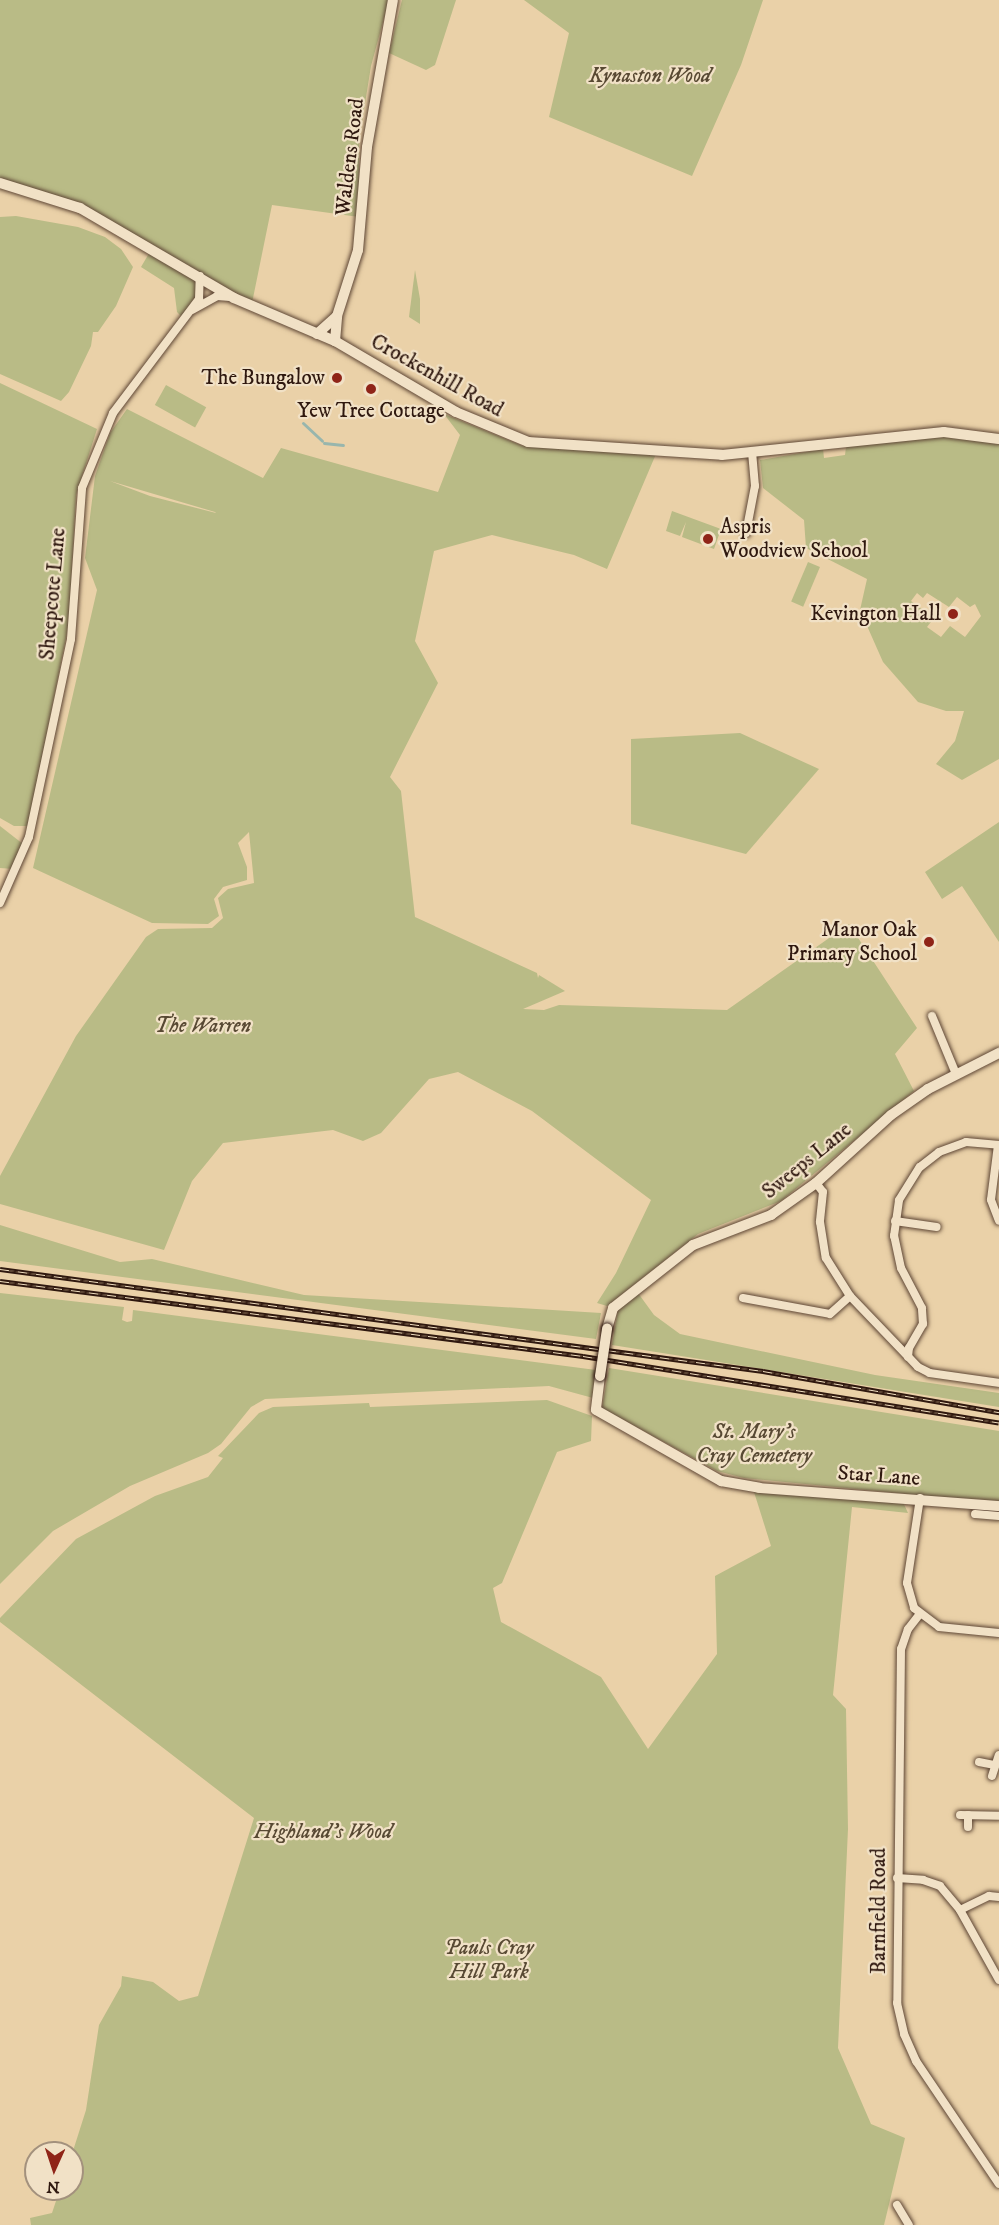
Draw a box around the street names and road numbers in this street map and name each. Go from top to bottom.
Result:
street label: Waldens Road [330,97,370,217]
street label: Crockenhill Road [366,329,508,423]
street label: Sheepcote Lane [35,527,71,661]
street label: Sweeps Lane [757,1117,857,1205]
street label: Star Lane [837,1461,921,1491]
street label: Barnfield Road [866,1848,892,1974]

